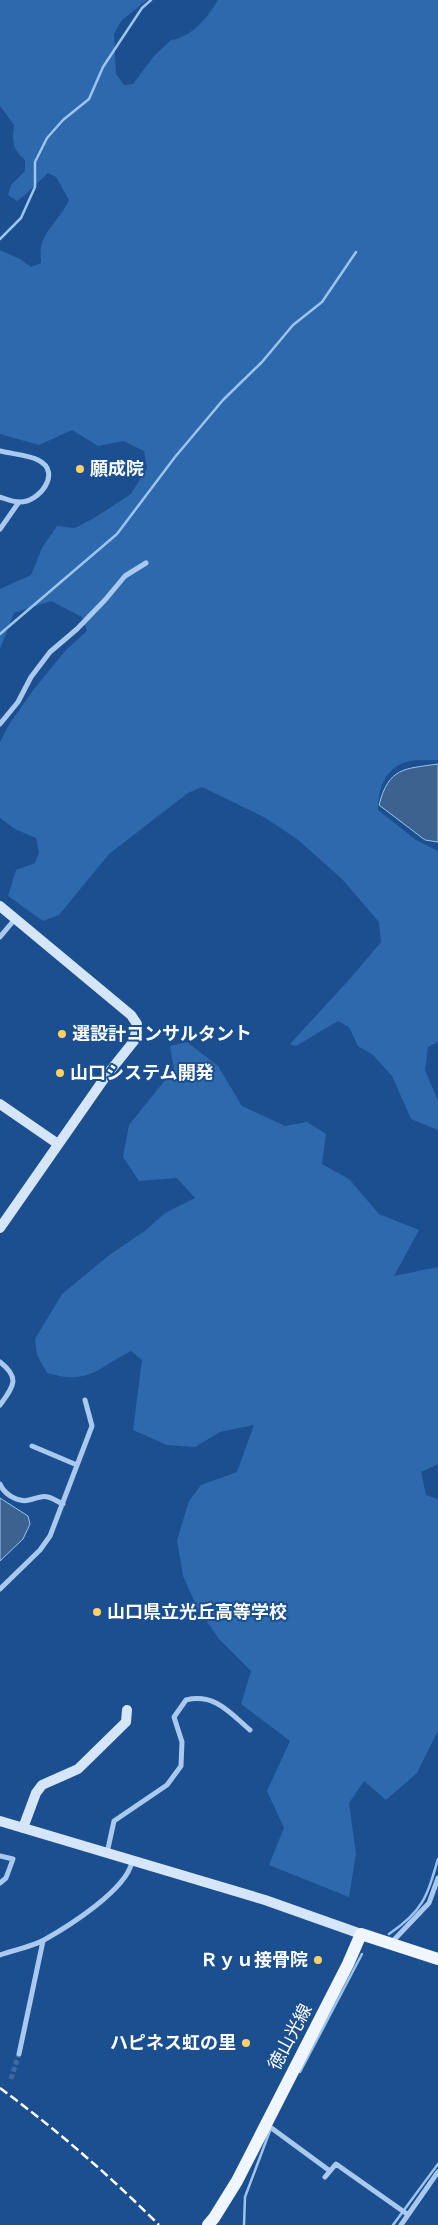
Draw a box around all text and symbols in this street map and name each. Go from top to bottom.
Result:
place label: 願成院 [90,457,144,480]
marker: 願成院 [74,463,86,475]
place label: 選設計コンサルタント [72,1022,252,1045]
marker: 選設計コンサルタント [56,1028,68,1040]
place label: 山口システム開発 [70,1061,213,1084]
marker: 山口システム開発 [54,1067,66,1079]
place label: 山口県立光丘高等学校 [107,1600,287,1623]
marker: 山口県立光丘高等学校 [91,1606,103,1618]
place label: Ｒｙｕ接骨院 [200,1948,308,1971]
marker: Ｒｙｕ接骨院 [312,1954,324,1966]
street label: 徳山光線 [263,2000,317,2074]
place label: ハピネス虹の里 [110,2031,236,2054]
marker: ハピネス虹の里 [240,2037,252,2049]

